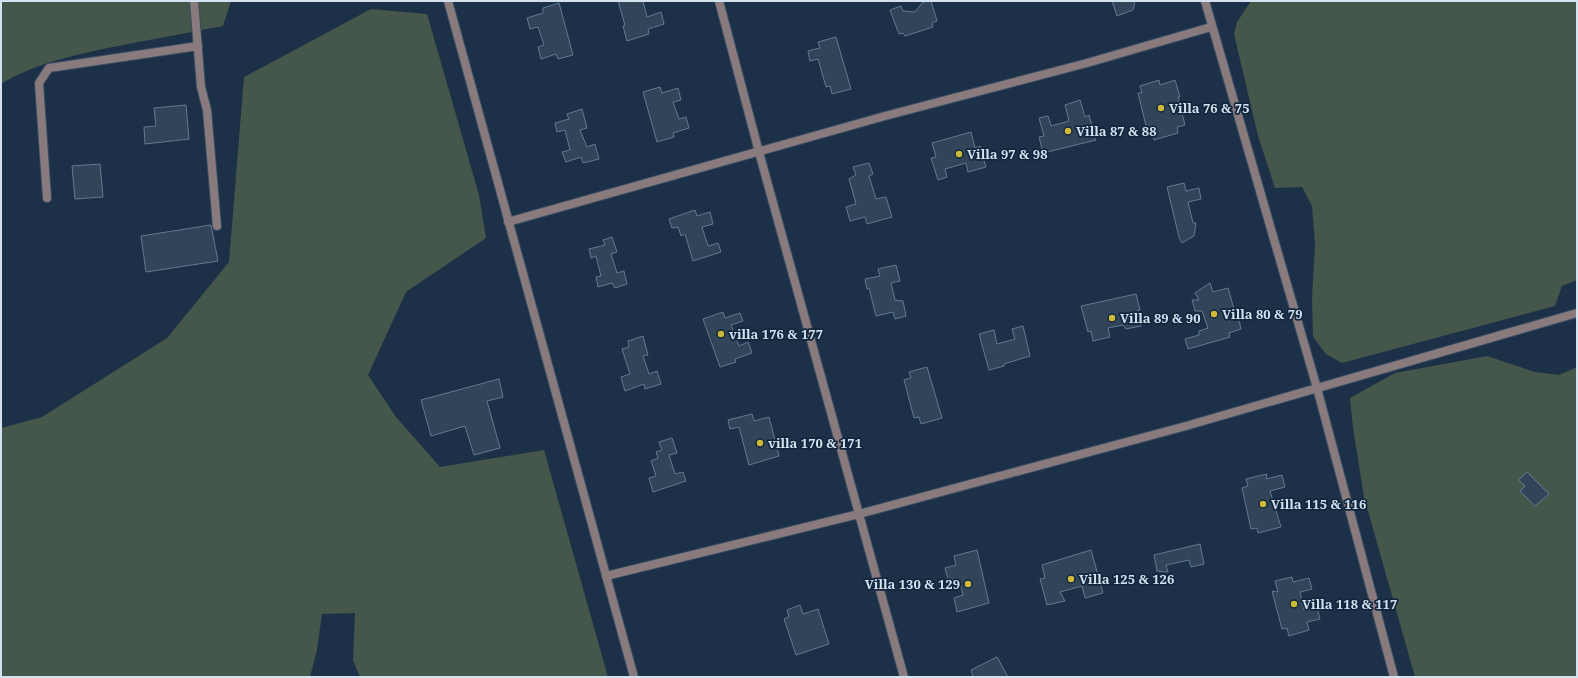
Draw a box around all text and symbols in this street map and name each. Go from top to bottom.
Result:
place label: Villa 76 & 75 [1169,99,1250,117]
marker: Villa 76 & 75 [1156,103,1166,113]
place label: Villa 87 & 88 [1076,122,1157,140]
marker: Villa 87 & 88 [1063,126,1073,136]
place label: Villa 97 & 98 [967,145,1048,163]
marker: Villa 97 & 98 [954,149,964,159]
place label: Villa 80 & 79 [1222,305,1303,323]
place label: Villa 89 & 90 [1120,309,1201,327]
marker: Villa 80 & 79 [1209,309,1219,319]
marker: Villa 89 & 90 [1107,313,1117,323]
place label: villa 176 & 177 [729,325,823,343]
marker: villa 176 & 177 [716,329,726,339]
place label: villa 170 & 171 [768,434,862,452]
marker: villa 170 & 171 [755,438,765,448]
place label: Villa 115 & 116 [1271,495,1366,513]
marker: Villa 115 & 116 [1258,499,1268,509]
place label: Villa 125 & 126 [1079,570,1174,588]
marker: Villa 125 & 126 [1066,574,1076,584]
place label: Villa 130 & 129 [865,575,960,593]
marker: Villa 130 & 129 [963,579,973,589]
place label: Villa 118 & 117 [1302,595,1397,613]
marker: Villa 118 & 117 [1289,599,1299,609]

